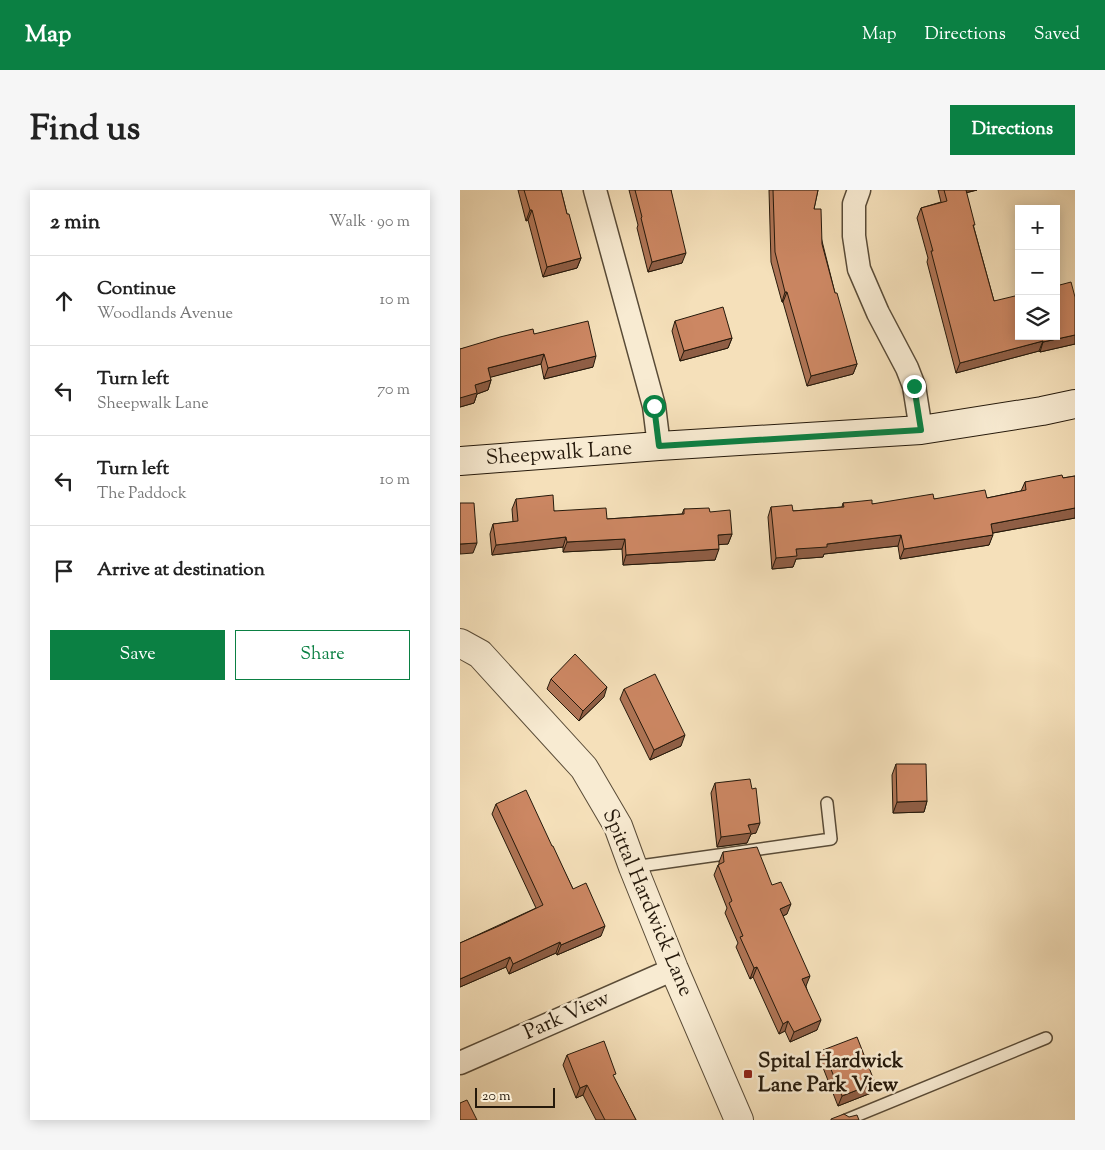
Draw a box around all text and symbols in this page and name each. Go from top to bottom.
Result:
text: Map [25,18,71,52]
text: Map [862,22,897,48]
text: Directions [925,22,1006,48]
text: Saved [1034,22,1080,48]
text: Find us [30,105,140,156]
button: Directions [950,105,1075,155]
map controls [1015,205,1060,340]
button: + [1015,205,1060,250]
text: 2 min [50,208,100,238]
text: Walk · 90 m [329,211,410,234]
button: − [1015,250,1060,295]
text: Continue [97,276,176,303]
icon: ahead [50,287,78,315]
text: 10 m [380,289,410,312]
button: layers [1015,295,1060,340]
text: Woodlands Avenue [97,303,233,326]
text: Turn left [97,366,169,393]
route end [903,375,926,398]
icon: left [50,377,78,405]
text: 70 m [377,379,410,402]
text: Sheepwalk Lane [97,393,209,416]
route start [643,395,666,418]
street label: Sheepwalk Lane [485,434,633,474]
text: Turn left [97,456,169,483]
icon: left [50,467,78,495]
text: 10 m [380,469,410,492]
text: The Paddock [97,483,187,506]
icon: arrive [50,557,78,585]
text: Arrive at destination [97,557,265,584]
button: Save [50,630,225,680]
button: Share [235,630,410,680]
street label: Spittal Hardwick Lane [594,805,700,1001]
street label: Park View [519,984,615,1048]
place label: Spital Hardwick Lane Park View [758,1047,904,1101]
marker: Spital Hardwick Lane Park View [742,1068,754,1080]
scale bar [475,1085,555,1108]
text: 20 m [482,1087,511,1107]

